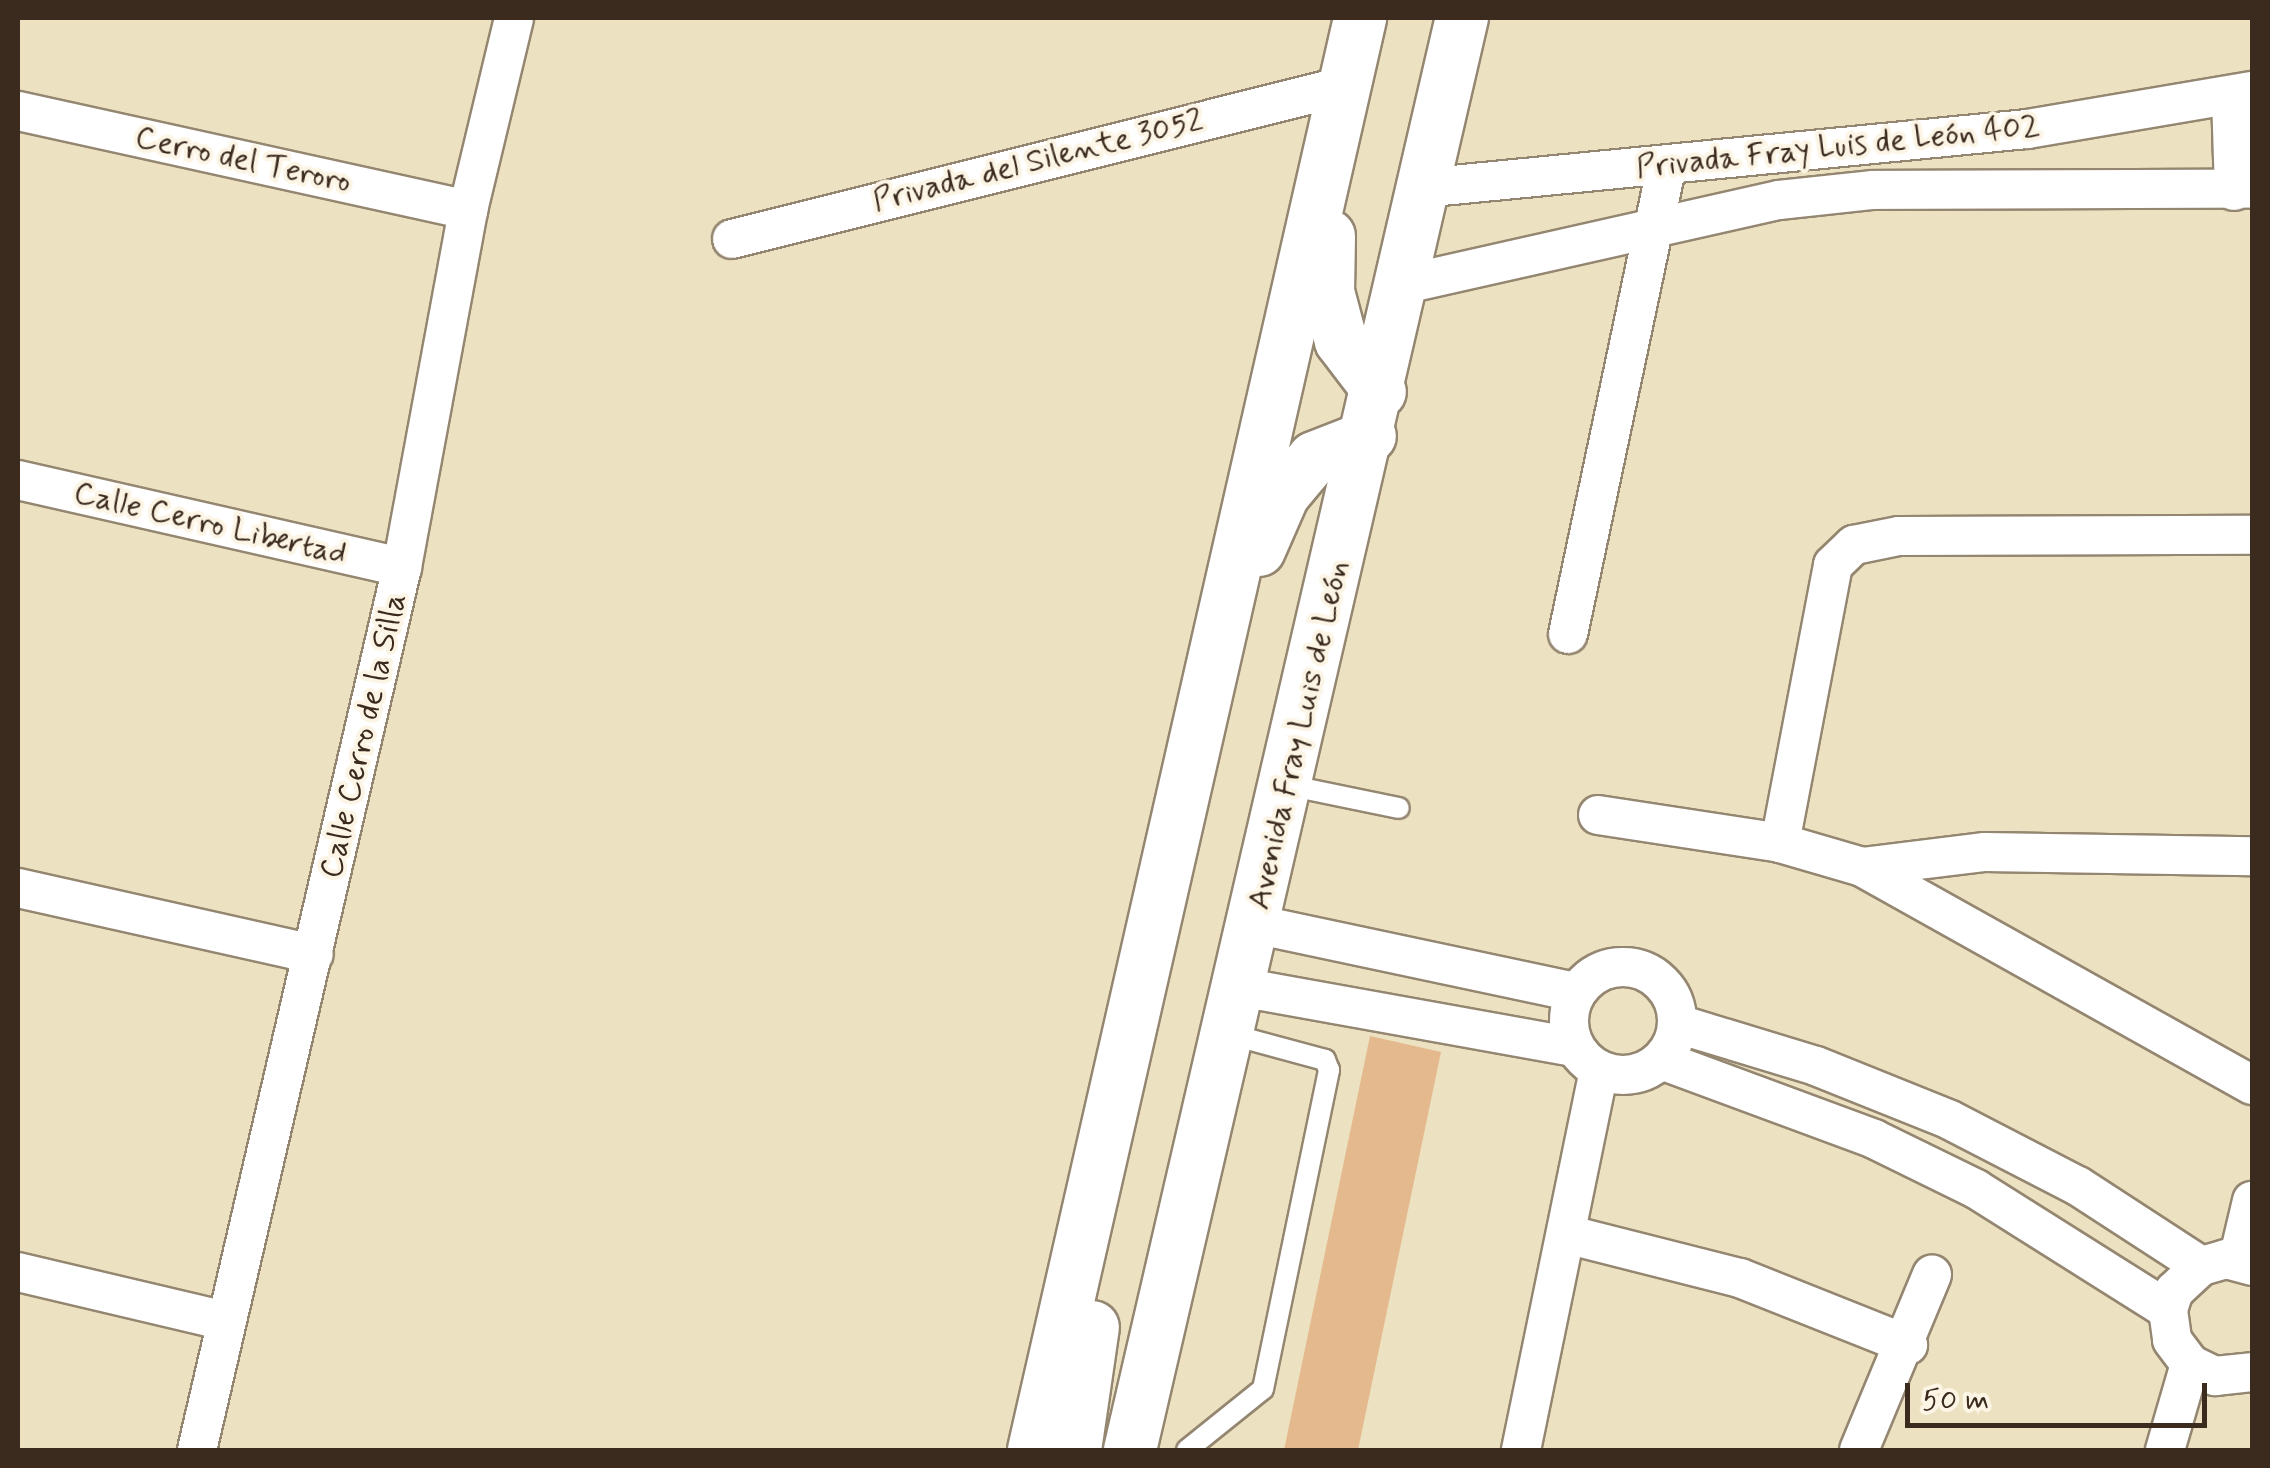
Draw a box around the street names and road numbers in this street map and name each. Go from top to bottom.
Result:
street label: Privada del Silente 3052 [869,101,1207,221]
street label: Privada Fray Luis de León 402 [1630,106,2046,188]
street label: Cerro del Teroro [135,119,351,201]
street label: Calle Cerro Libertad [70,474,350,574]
street label: Avenida Fray Luis de León [1240,558,1358,912]
street label: Calle Cerro de la Silla [313,590,415,882]

